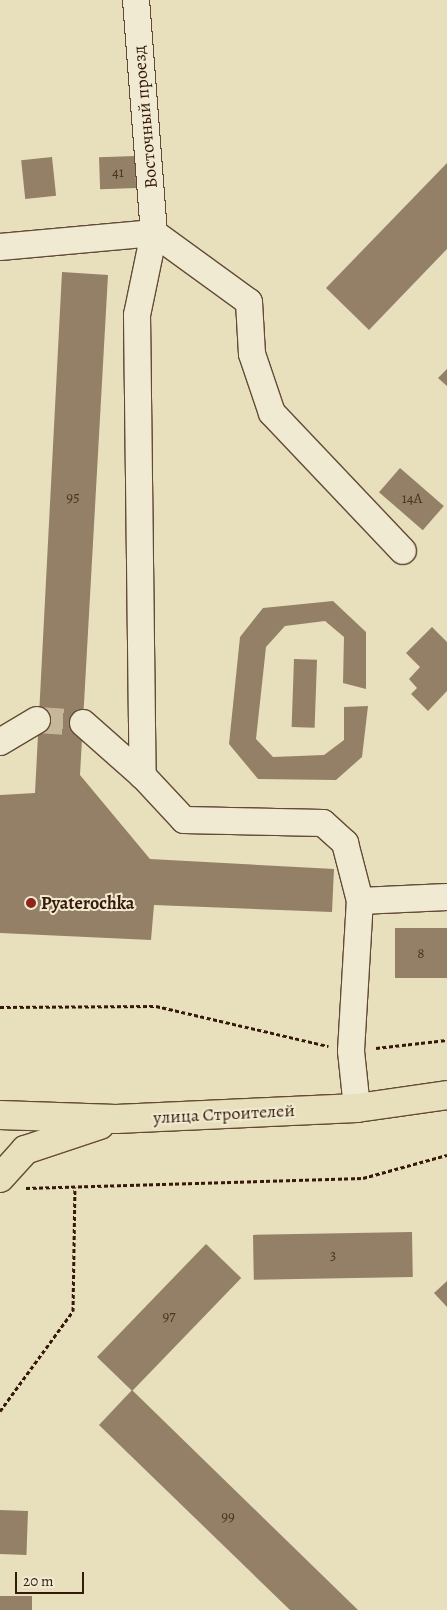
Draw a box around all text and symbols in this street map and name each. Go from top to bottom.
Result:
street label: Восточный проезд [128,45,162,189]
house number: 41 [112,164,124,182]
house number: 95 [66,489,80,507]
house number: 14А [402,490,422,508]
place label: Pyaterochka [41,892,134,914]
marker: Pyaterochka [25,897,37,909]
house number: 8 [417,945,425,963]
street label: улица Строителей [153,1100,295,1128]
house number: 3 [330,1247,336,1265]
house number: 97 [162,1308,176,1326]
house number: 99 [221,1508,235,1526]
scale bar [18,1562,86,1594]
text: 20 m [23,1571,54,1591]

